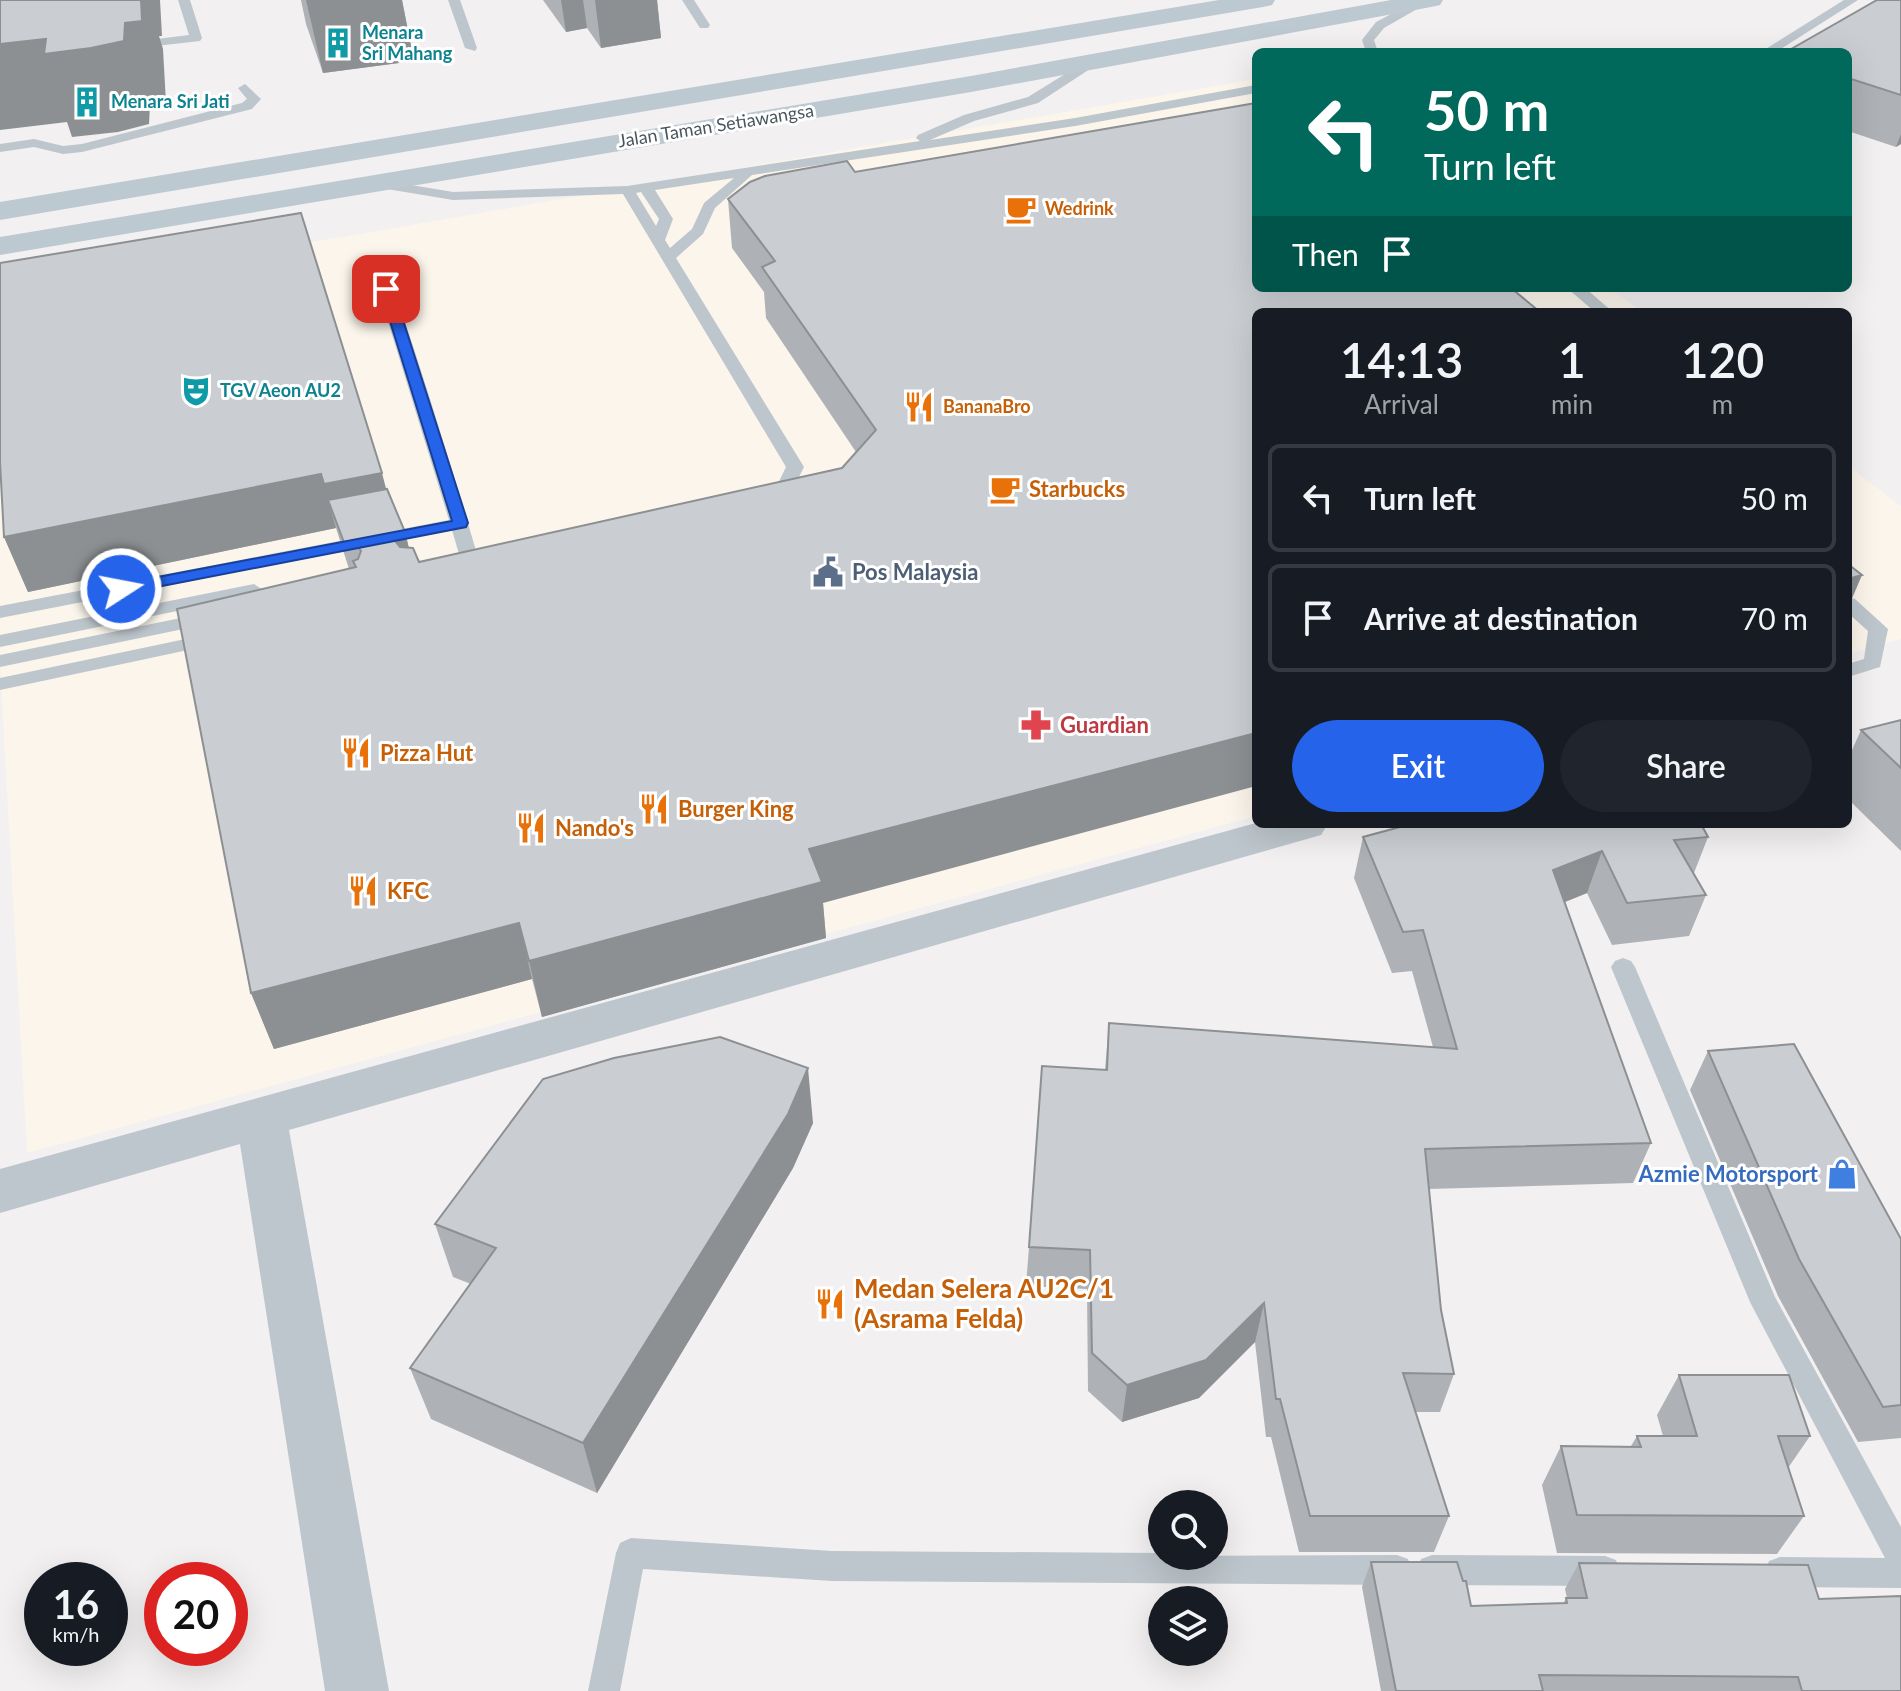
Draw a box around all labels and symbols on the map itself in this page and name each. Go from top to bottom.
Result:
place label: Menara Sri Mahang [362,21,453,64]
building icon: Menara Sri Mahang [321,26,355,60]
building icon: Menara Sri Jati [70,85,104,119]
place label: Menara Sri Jati [111,90,230,112]
street label: Jalan Taman Setiawangsa [616,99,815,151]
cafe icon: Wedrink [1004,192,1038,226]
place label: Wedrink [1045,197,1114,219]
pin [352,255,420,323]
theatre icon: TGV Aeon AU2 [179,374,213,408]
place label: TGV Aeon AU2 [220,379,341,401]
restaurant icon: BananaBro [902,390,936,424]
place label: BananaBro [943,395,1031,417]
cafe icon: Starbucks [988,472,1022,506]
place label: Starbucks [1029,475,1125,502]
position arrow [79,547,163,631]
public building icon: Pos Malaysia [811,555,845,589]
place label: Pos Malaysia [852,558,979,585]
pharmacy icon: Guardian [1019,708,1053,742]
place label: Guardian [1060,711,1149,738]
restaurant icon: Pizza Hut [339,736,373,770]
place label: Pizza Hut [380,739,474,766]
restaurant icon: Burger King [637,792,671,826]
place label: Burger King [678,795,794,822]
restaurant icon: Nando's [514,811,548,845]
place label: Nando's [555,814,634,841]
restaurant icon: KFC [346,874,380,908]
place label: KFC [387,877,429,904]
shop icon: Azmie Motorsport [1825,1157,1859,1191]
place label: Azmie Motorsport [1638,1160,1819,1187]
place label: Medan Selera AU2C/1 (Asrama Felda) [854,1272,1114,1334]
restaurant icon: Medan Selera AU2C/1 (Asrama Felda) [813,1287,847,1321]
speed limit sign: 20 [144,1562,248,1666]

